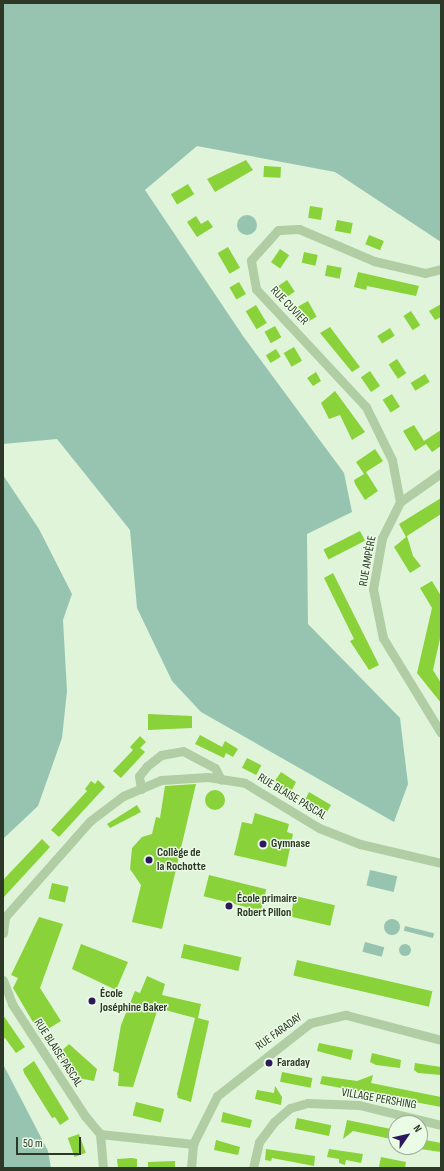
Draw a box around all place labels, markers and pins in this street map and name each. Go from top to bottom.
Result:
place label: Gymnase [271,837,310,851]
marker: Gymnase [258,839,268,849]
place label: Collège de la Rochotte [157,846,206,874]
marker: Collège de la Rochotte [144,855,154,865]
place label: École primaire Robert Pillon [237,892,297,920]
marker: École primaire Robert Pillon [224,901,234,911]
place label: École Joséphine Baker [100,987,167,1015]
marker: École Joséphine Baker [87,996,97,1006]
place label: Faraday [277,1056,310,1070]
marker: Faraday [264,1058,274,1068]

